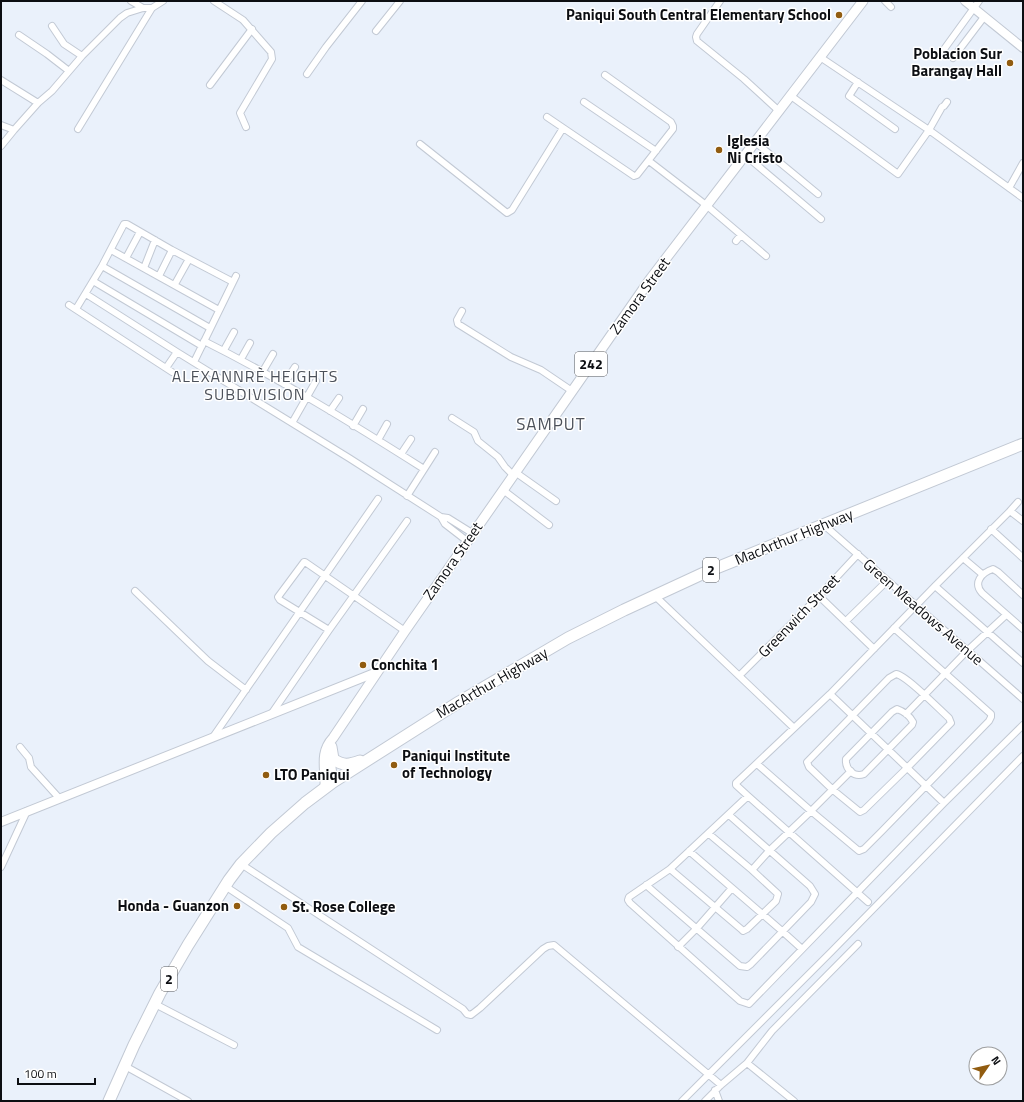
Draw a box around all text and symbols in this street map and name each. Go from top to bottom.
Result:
place label: Paniqui South Central Elementary School [566,3,831,26]
marker: Paniqui South Central Elementary School [834,10,844,20]
place label: Poblacion Sur Barangay Hall [911,42,1002,82]
marker: Poblacion Sur Barangay Hall [1005,58,1015,68]
place label: Iglesia Ni Cristo [727,129,783,169]
marker: Iglesia Ni Cristo [714,145,724,155]
street label: Zamora Street [604,252,676,339]
road number: 242 [575,352,607,376]
district label: ALEXANNRÈ HEIGHTS SUBDIVISION [172,364,338,406]
district label: SAMPUT [516,411,586,437]
street label: MacArthur Highway [731,502,856,571]
street label: Zamora Street [417,516,488,604]
street label: Green Meadows Avenue [858,553,989,670]
road number: 2 [703,558,719,582]
street label: Greenwich Street [753,568,845,663]
street label: MacArthur Highway [432,641,552,724]
place label: Conchita 1 [371,653,439,676]
marker: Conchita 1 [358,660,368,670]
place label: Paniqui Institute of Technology [402,744,510,784]
marker: Paniqui Institute of Technology [389,760,399,770]
place label: LTO Paniqui [274,763,350,786]
marker: LTO Paniqui [261,770,271,780]
place label: Honda - Guanzon [118,894,229,917]
place label: St. Rose College [292,895,396,918]
marker: Honda - Guanzon [232,901,242,911]
marker: St. Rose College [279,902,289,912]
road number: 2 [161,967,177,991]
north arrow [968,1046,1008,1086]
text: N [988,1053,1005,1068]
scale bar [18,1060,95,1086]
text: 100 m [24,1064,57,1083]

